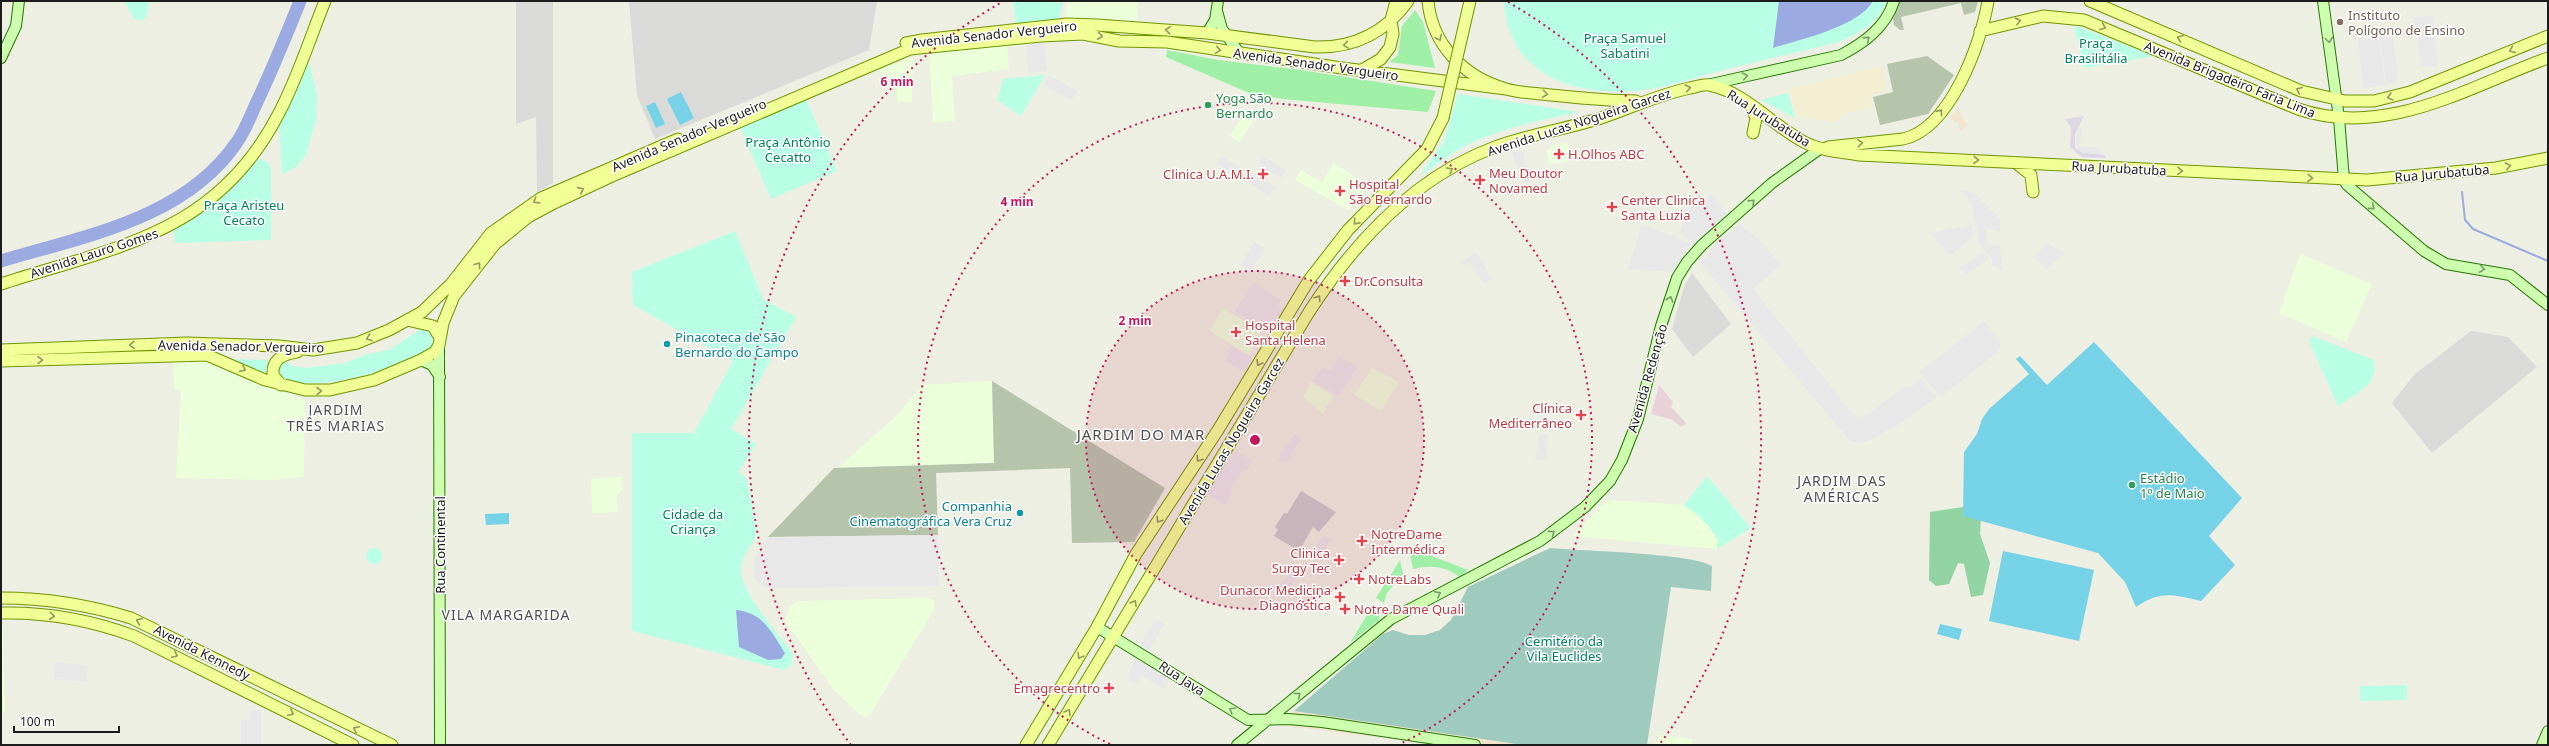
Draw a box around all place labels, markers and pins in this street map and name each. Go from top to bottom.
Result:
place label: Instituto Polígono de Ensino [2348,6,2465,39]
marker: Instituto Polígono de Ensino [2335,17,2345,27]
place label: Yoga São Bernardo [1216,89,1274,122]
marker: Yoga São Bernardo [1203,100,1213,110]
place label: H.Olhos ABC [1568,145,1644,163]
marker: H.Olhos ABC [1553,148,1565,160]
place label: Meu Doutor Novamed [1489,164,1563,197]
place label: Clinica U.A.M.I. [1163,165,1254,183]
marker: Clinica U.A.M.I. [1257,168,1269,180]
marker: Meu Doutor Novamed [1474,174,1486,186]
place label: Hospital São Bernardo [1349,175,1432,208]
marker: Hospital São Bernardo [1334,185,1346,197]
place label: Center Clinica Santa Luzia [1621,191,1705,224]
marker: Center Clinica Santa Luzia [1606,201,1618,213]
place label: Dr.Consulta [1354,272,1423,290]
marker: Dr.Consulta [1339,275,1351,287]
place label: Hospital Santa Helena [1245,316,1326,349]
marker: Hospital Santa Helena [1230,326,1242,338]
place label: Pinacoteca de São Bernardo do Campo [675,328,799,361]
marker: Pinacoteca de São Bernardo do Campo [662,339,672,349]
place label: Clínica Mediterrâneo [1489,399,1572,432]
marker: Clínica Mediterrâneo [1575,409,1587,421]
centre of rings [1248,433,1262,447]
place label: Estádio 1º de Maio [2140,469,2205,502]
marker: Estádio 1º de Maio [2127,480,2137,490]
place label: Companhia Cinematográfica Vera Cruz [850,497,1012,530]
marker: Companhia Cinematográfica Vera Cruz [1015,508,1025,518]
place label: NotreDame Intermédica [1371,525,1445,558]
marker: NotreDame Intermédica [1356,535,1368,547]
place label: Clinica Surgy Tec [1272,544,1330,577]
marker: Clinica Surgy Tec [1333,554,1345,566]
place label: NotreLabs [1368,570,1431,588]
marker: NotreLabs [1353,573,1365,585]
place label: Dunacor Medicina Diagnóstica [1220,581,1331,614]
marker: Dunacor Medicina Diagnóstica [1334,591,1346,603]
place label: Notre Dame Quali [1354,600,1464,618]
marker: Notre Dame Quali [1339,603,1351,615]
place label: Emagrecentro [1014,679,1100,697]
marker: Emagrecentro [1103,682,1115,694]

